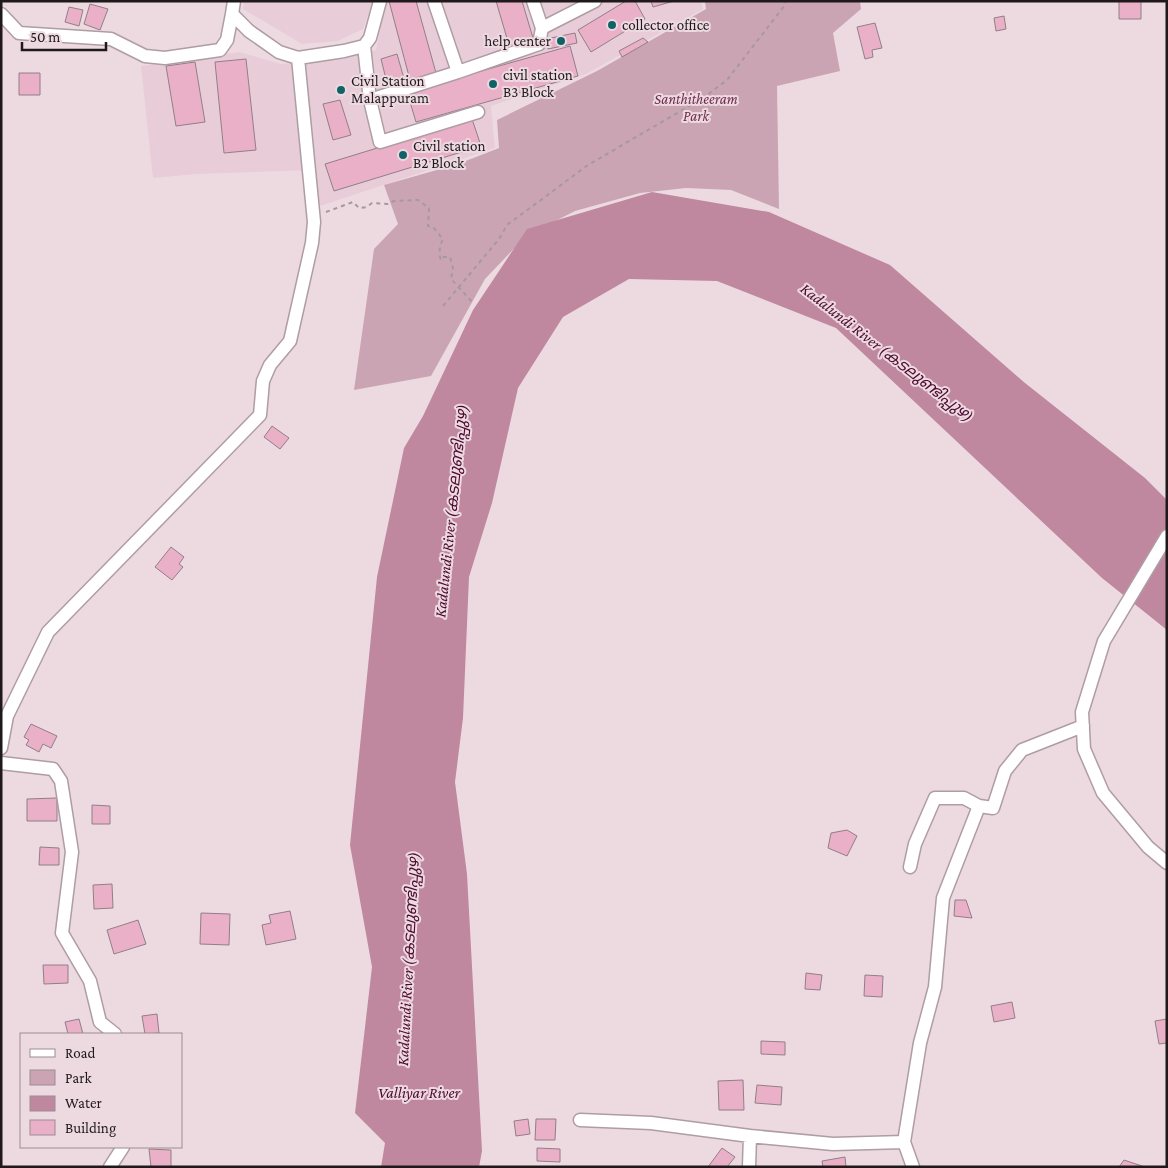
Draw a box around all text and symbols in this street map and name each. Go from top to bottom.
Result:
place label: collector office [622,17,710,33]
marker: collector office [606,19,618,31]
scale bar [22,20,106,52]
text: 50 m [30,29,60,45]
place label: help center [484,33,552,50]
marker: help center [555,35,567,47]
place label: civil station B3 Block [503,67,573,100]
place label: Civil Station Malappuram [351,73,429,107]
marker: civil station B3 Block [487,78,499,90]
marker: Civil Station Malappuram [335,84,347,96]
park label: Santhitheeram Park [654,91,738,124]
place label: Civil station B2 Block [413,138,486,171]
marker: Civil station B2 Block [397,149,409,161]
water label: Kadalundi River (കടലുണ്ടിപ്പുഴ) [796,279,977,427]
water label: Kadalundi River (കടലുണ്ടിപ്പുഴ) [431,404,474,619]
water label: Kadalundi River (കടലുണ്ടിപ്പുഴ) [394,852,425,1067]
legend [20,1033,182,1148]
text: Road [65,1045,96,1061]
text: Park [65,1070,92,1086]
water label: Valliyar River [378,1084,460,1102]
text: Water [65,1095,102,1111]
text: Building [65,1120,116,1137]

